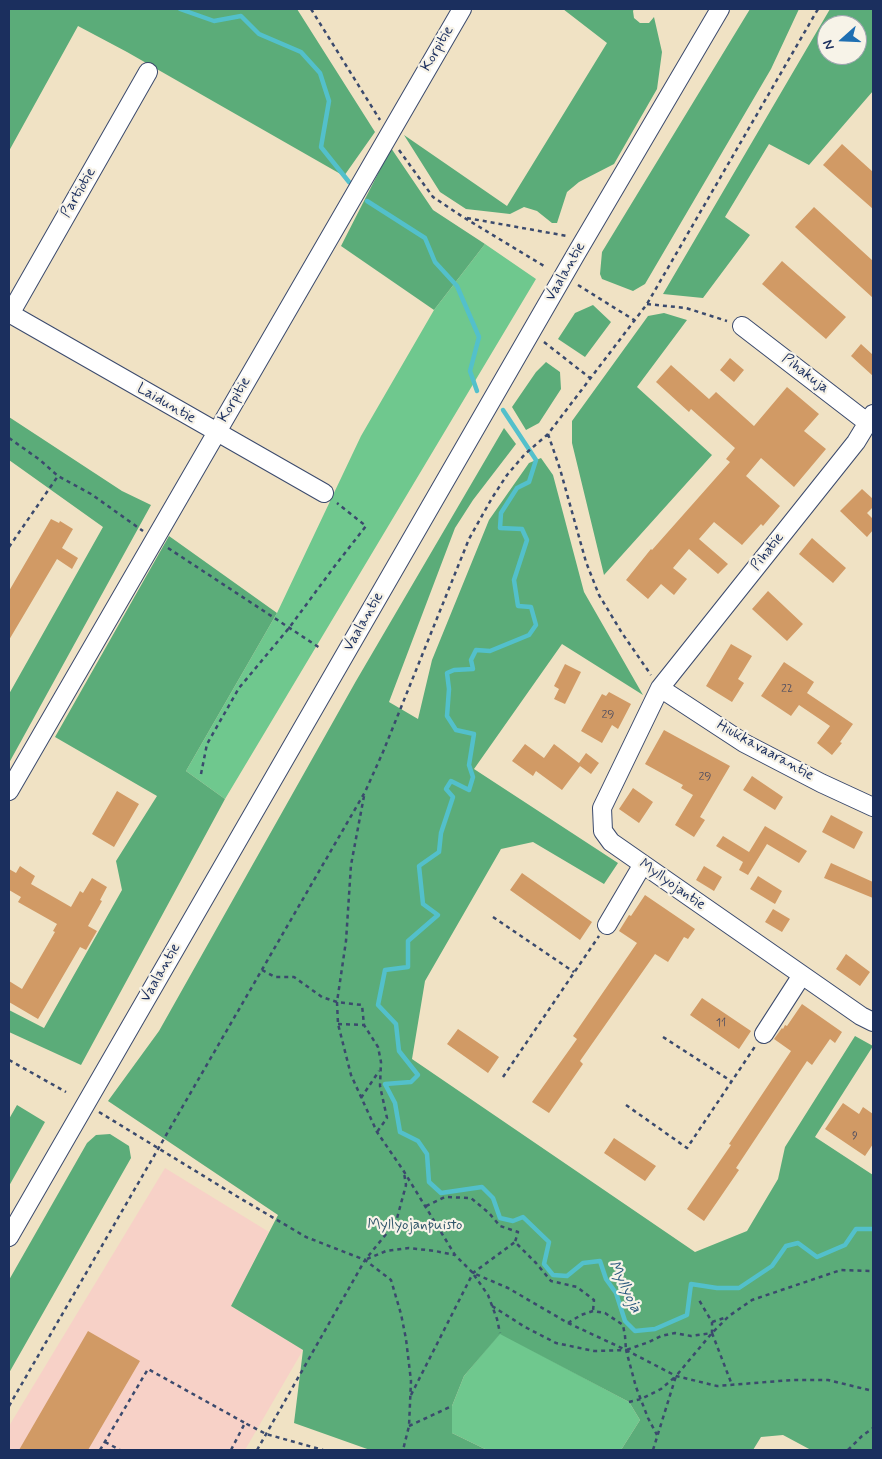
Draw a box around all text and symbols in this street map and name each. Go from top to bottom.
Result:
north arrow [817,15,867,65]
street label: Korpitie [418,23,458,75]
text: N [819,37,839,52]
street label: Partiotie [58,165,100,221]
street label: Vaalantie [542,239,590,305]
street label: Pihakuja [778,350,832,398]
street label: Korpitie [215,374,255,426]
street label: Laiduntie [133,380,199,428]
street label: Pihatie [748,529,788,575]
street label: Vaalantie [340,589,388,655]
house number: 22 [781,682,793,696]
house number: 29 [601,708,615,722]
street label: Hiukkavaarantie [713,717,817,785]
house number: 29 [698,770,712,784]
street label: Myllyojantie [635,856,709,914]
street label: Vaalantie [137,940,185,1006]
house number: 11 [716,1016,726,1030]
house number: 9 [852,1129,858,1143]
park label: Myllyojanpuisto [368,1217,462,1235]
water label: Myllyoja [603,1258,645,1316]

